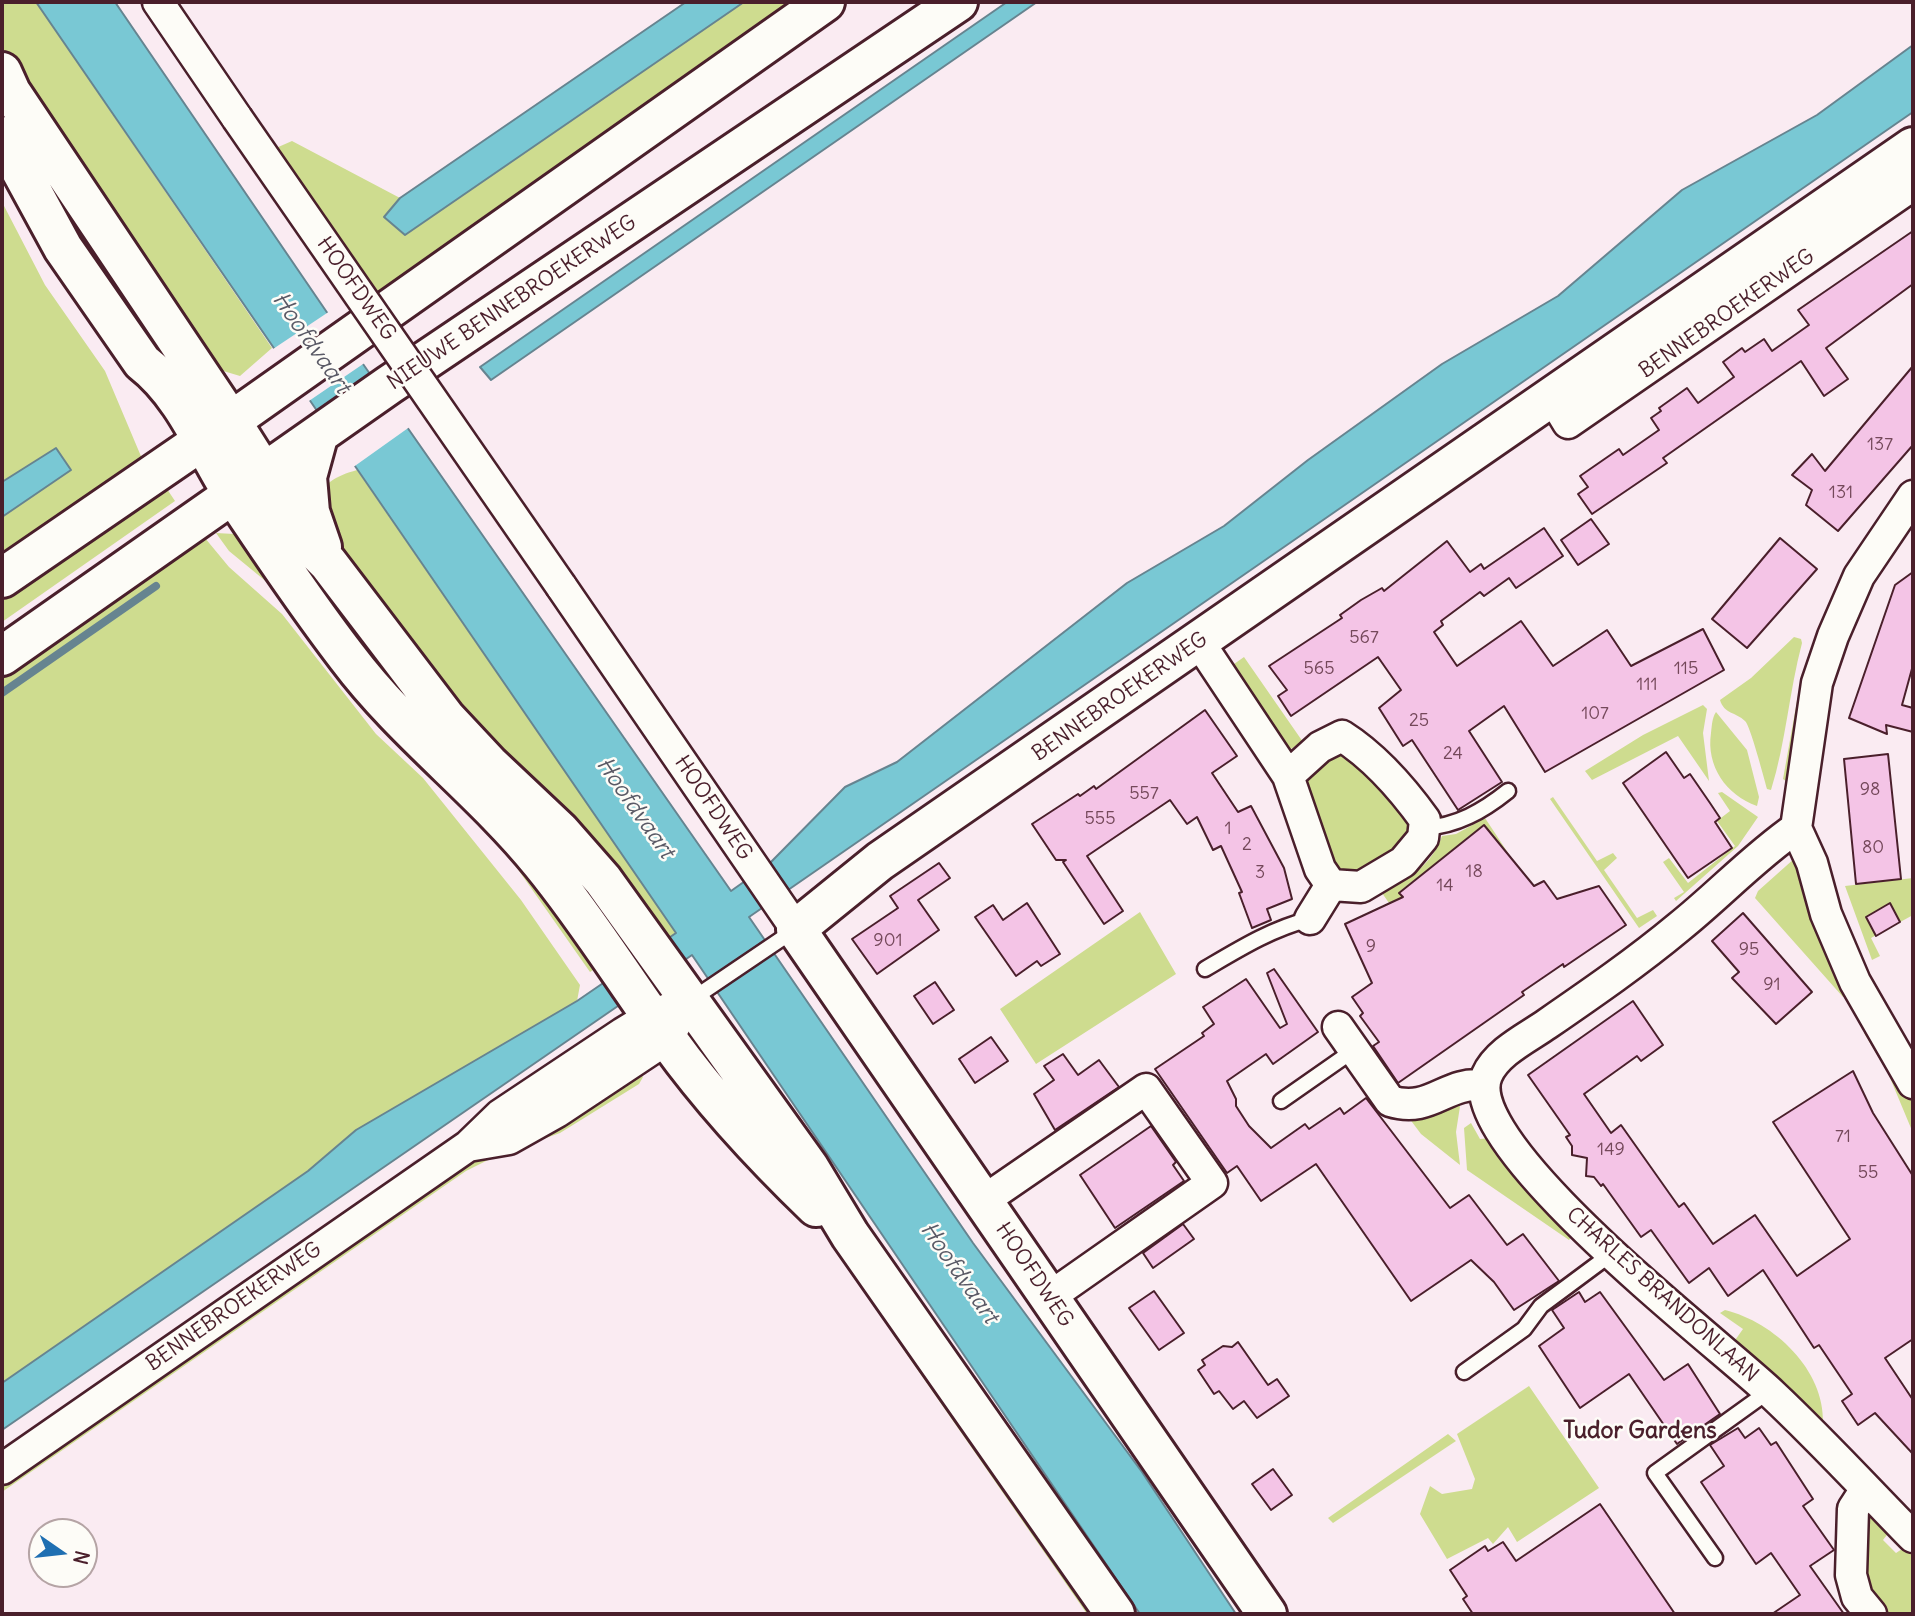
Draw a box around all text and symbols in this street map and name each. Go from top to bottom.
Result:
street label: NIEUWE BENNEBROEKERWEG [383,210,641,396]
street label: HOOFDWEG [311,232,401,346]
street label: BENNEBROEKERWEG [1635,244,1819,384]
water label: Hoofdvaart [266,287,356,399]
house number: 137 [1867,434,1893,456]
house number: 131 [1829,482,1853,504]
street label: BENNEBROEKERWEG [1028,627,1212,767]
house number: 567 [1349,627,1379,649]
house number: 565 [1303,658,1335,680]
house number: 115 [1674,658,1698,680]
house number: 111 [1636,674,1658,696]
house number: 107 [1581,703,1609,725]
house number: 25 [1409,710,1429,732]
house number: 24 [1443,743,1463,765]
street label: HOOFDWEG [669,751,757,865]
water label: Hoofdvaart [590,752,680,864]
house number: 98 [1860,779,1880,801]
house number: 557 [1129,783,1159,805]
house number: 555 [1084,808,1116,830]
house number: 1 [1224,818,1232,840]
house number: 2 [1242,834,1252,856]
house number: 80 [1862,837,1884,859]
house number: 18 [1465,861,1483,883]
house number: 3 [1255,862,1265,884]
house number: 14 [1436,875,1454,897]
house number: 901 [873,930,903,952]
house number: 9 [1366,936,1376,958]
house number: 95 [1739,939,1759,961]
house number: 91 [1763,974,1781,996]
house number: 71 [1835,1126,1851,1148]
house number: 149 [1597,1139,1625,1161]
house number: 55 [1858,1162,1878,1184]
street label: CHARLES BRANDONLAAN [1561,1202,1763,1388]
water label: Hoofdvaart [914,1217,1004,1329]
street label: HOOFDWEG [990,1218,1078,1332]
street label: BENNEBROEKERWEG [142,1237,326,1377]
district label: Tudor Gardens [1563,1417,1717,1445]
north arrow [28,1518,98,1588]
text: N [68,1548,95,1567]

